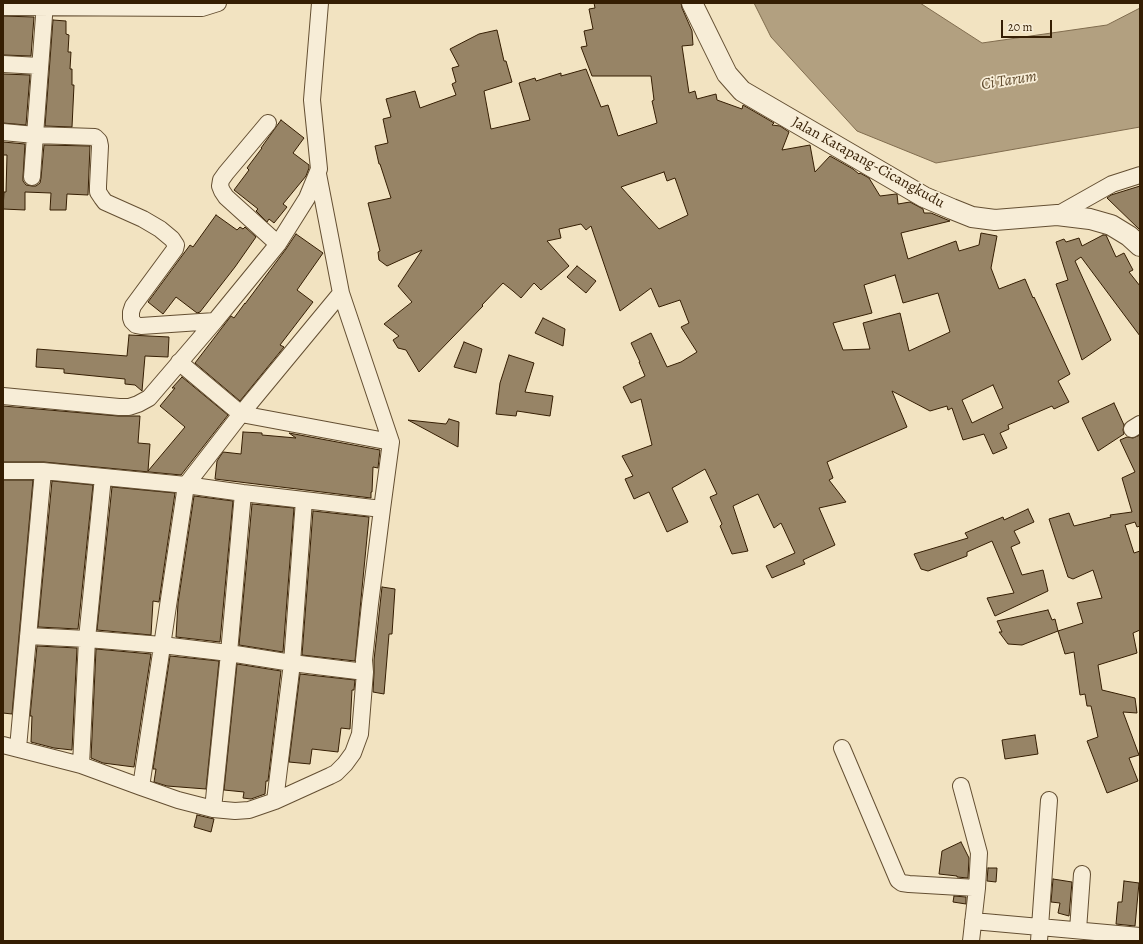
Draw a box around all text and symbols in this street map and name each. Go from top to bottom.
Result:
scale bar [1003,12,1054,38]
text: 20 m [1008,19,1032,35]
water label: Ci Tarum [980,67,1038,95]
street label: Jalan Katapang-Cicangkudu [788,113,948,213]

